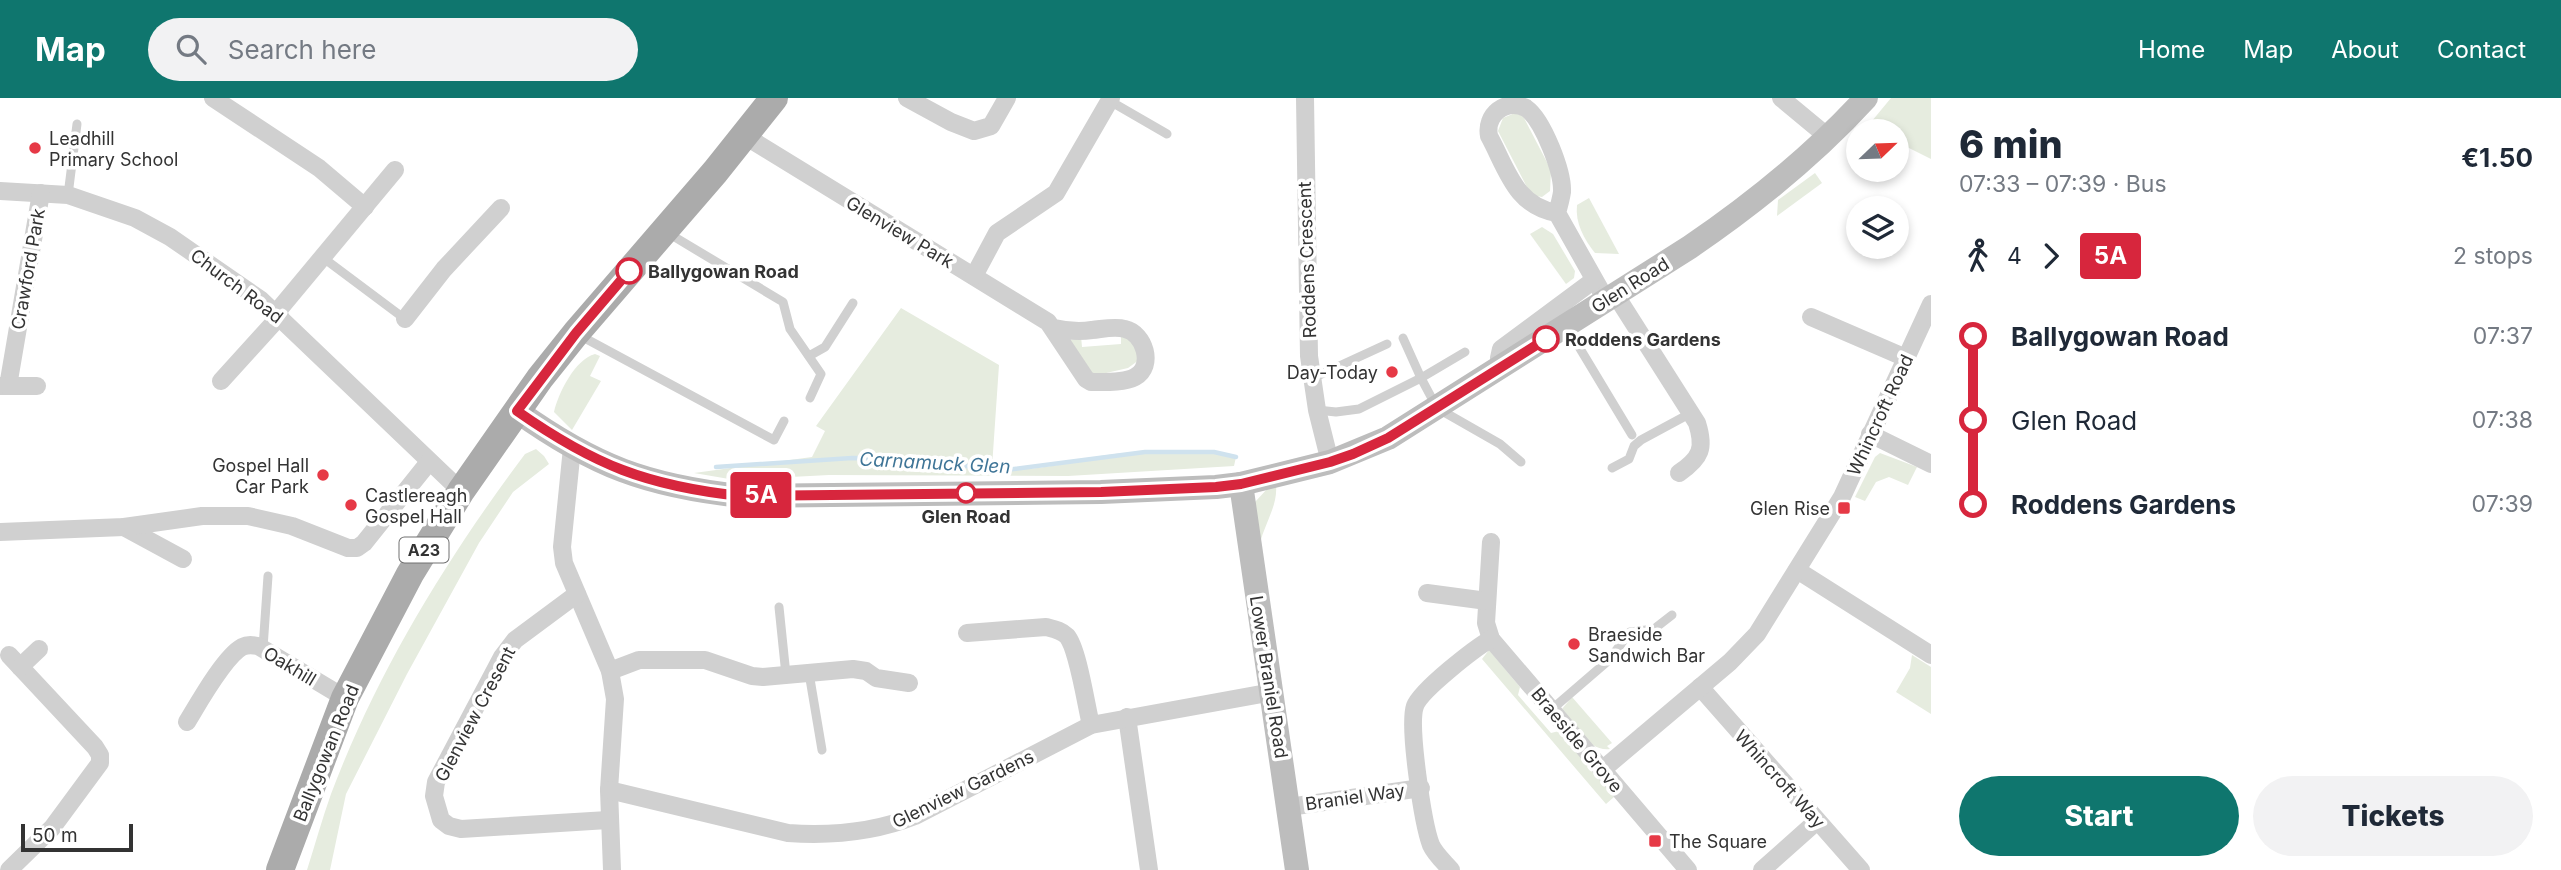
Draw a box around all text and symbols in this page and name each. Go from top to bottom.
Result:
search box [148,18,638,81]
text: Map [35,29,106,69]
icon: search [172,30,210,68]
text: Search here [228,34,376,65]
text: Home [2138,35,2205,64]
text: Map [2243,35,2293,64]
text: About [2331,35,2399,64]
text: Contact [2437,35,2526,64]
north arrow [1846,119,1909,182]
map controls [1846,119,1909,259]
text: 6 min [1959,121,2063,167]
place label: Leadhill Primary School [49,128,178,170]
marker: Leadhill Primary School [27,140,43,156]
text: €1.50 [2461,142,2533,173]
text: 07:33 – 07:39 · Bus [1959,170,2167,198]
street label: Roddens Crescent [1294,181,1320,339]
street label: Glenview Park [842,192,958,272]
button: layers [1846,196,1909,259]
street label: Crawford Park [7,207,49,331]
icon: walk [1959,237,1997,275]
icon: forward [2032,237,2070,275]
text: 5A [2094,241,2127,270]
text: 4 [2007,242,2022,270]
text: 2 stops [2453,242,2533,270]
street label: Church Road [187,244,287,328]
street label: Glen Road [1587,253,1673,317]
marker: Ballygowan Road [616,258,642,284]
place label: Ballygowan Road [648,261,799,282]
text: Ballygowan Road [2011,321,2229,352]
text: 07:37 [2473,322,2533,350]
marker: Roddens Gardens [1533,326,1559,352]
place label: Roddens Gardens [1565,329,1721,350]
street label: Whincroft Road [1843,351,1917,479]
place label: Day-Today [1287,362,1378,383]
marker: Day-Today [1384,364,1400,380]
text: Glen Road [2011,405,2137,436]
text: 07:38 [2472,406,2533,434]
water label: Carnamuck Glen [859,448,1011,478]
place label: Gospel Hall Car Park [212,455,309,497]
marker: Gospel Hall Car Park [315,467,331,483]
line badge: 5A [730,472,792,518]
text: 5A [744,480,778,509]
marker: Glen Road [956,483,976,503]
place label: Castlereagh Gospel Hall [365,485,467,527]
text: Roddens Gardens [2011,489,2236,520]
text: 07:39 [2472,490,2533,518]
marker: Castlereagh Gospel Hall [343,497,359,513]
place label: Glen Rise [1750,498,1830,519]
marker: Glen Rise [1836,500,1852,516]
place label: Glen Road [921,506,1011,527]
road number: A23 [400,538,448,562]
street label: Lower Braniel Road [1246,594,1292,760]
place label: Braeside Sandwich Bar [1588,624,1705,666]
marker: Braeside Sandwich Bar [1566,636,1582,652]
street label: Oakhill [260,642,320,690]
street label: Glenview Cresent [431,643,519,785]
street label: Ballygowan Road [289,681,363,825]
street label: Braeside Grove [1527,683,1627,797]
street label: Whincroft Way [1730,726,1830,832]
street label: Glenview Gardens [889,746,1037,832]
button: Start [1959,776,2239,856]
button: Tickets [2253,776,2533,856]
street label: Braniel Way [1304,780,1406,814]
scale bar [21,821,133,853]
text: 50 m [32,824,78,847]
place label: The Square [1669,831,1767,852]
marker: The Square [1647,833,1663,849]

